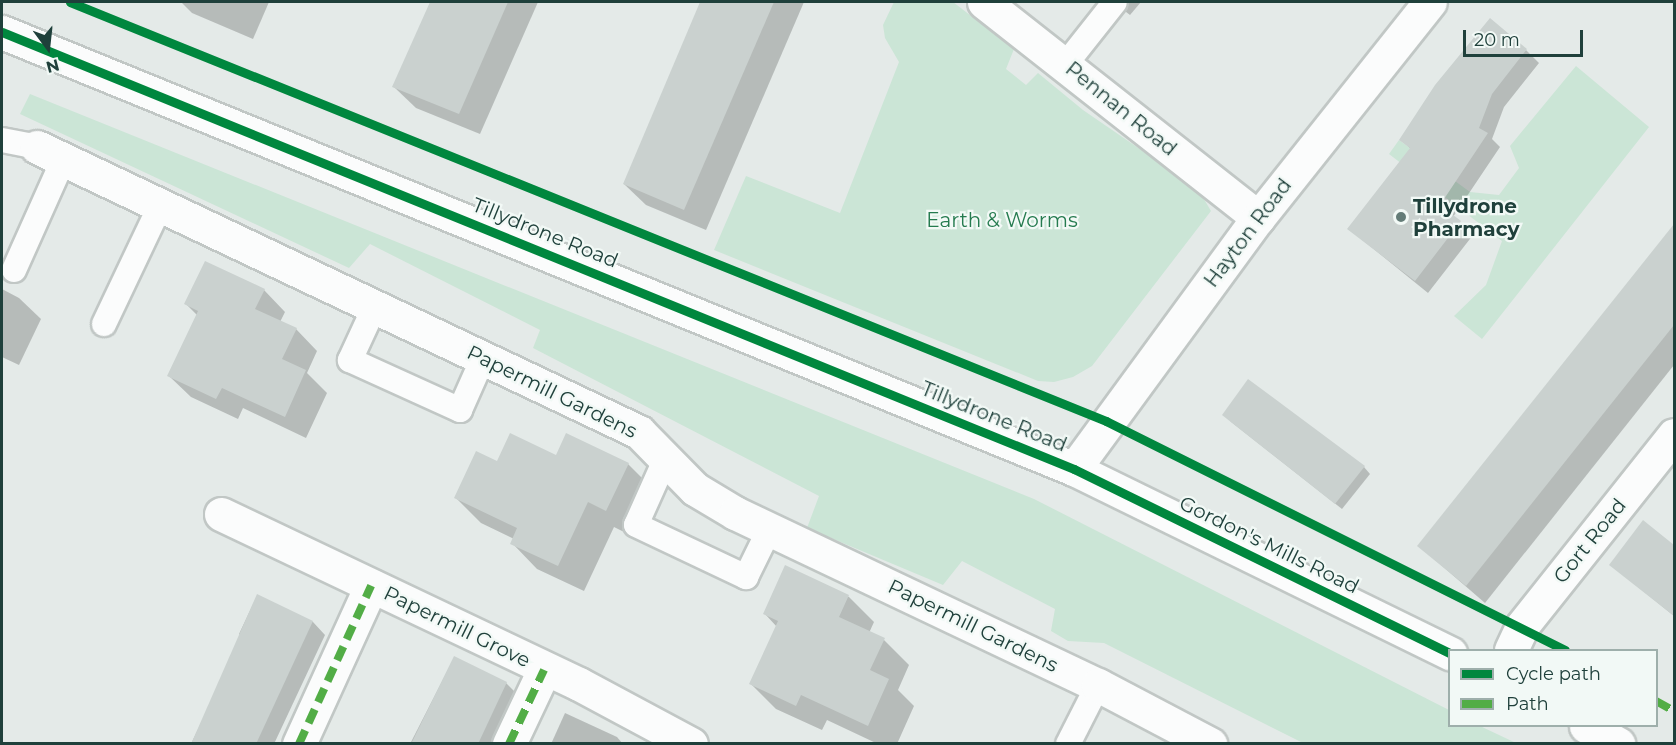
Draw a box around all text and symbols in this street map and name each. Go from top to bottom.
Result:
north arrow [18,18,78,78]
scale bar [1466,18,1586,56]
text: 20 m [1474,29,1520,51]
text: N [44,55,61,77]
street label: Pennan Road [1061,57,1181,161]
street label: Hayton Road [1199,174,1297,292]
street label: Tillydrone Road [469,193,621,273]
place label: Tillydrone Pharmacy [1413,194,1520,241]
park label: Earth & Worms [926,208,1078,232]
marker: Tillydrone Pharmacy [1394,210,1408,224]
street label: Papermill Gardens [463,340,641,444]
street label: Tillydrone Road [918,377,1070,457]
street label: Gordon's Mills Road [1175,491,1363,599]
street label: Gort Road [1549,494,1631,588]
street label: Papermill Gardens [884,574,1062,678]
street label: Papermill Grove [380,581,534,673]
legend [1448,649,1658,727]
text: Cycle path [1506,663,1601,685]
text: Path [1506,693,1549,715]

